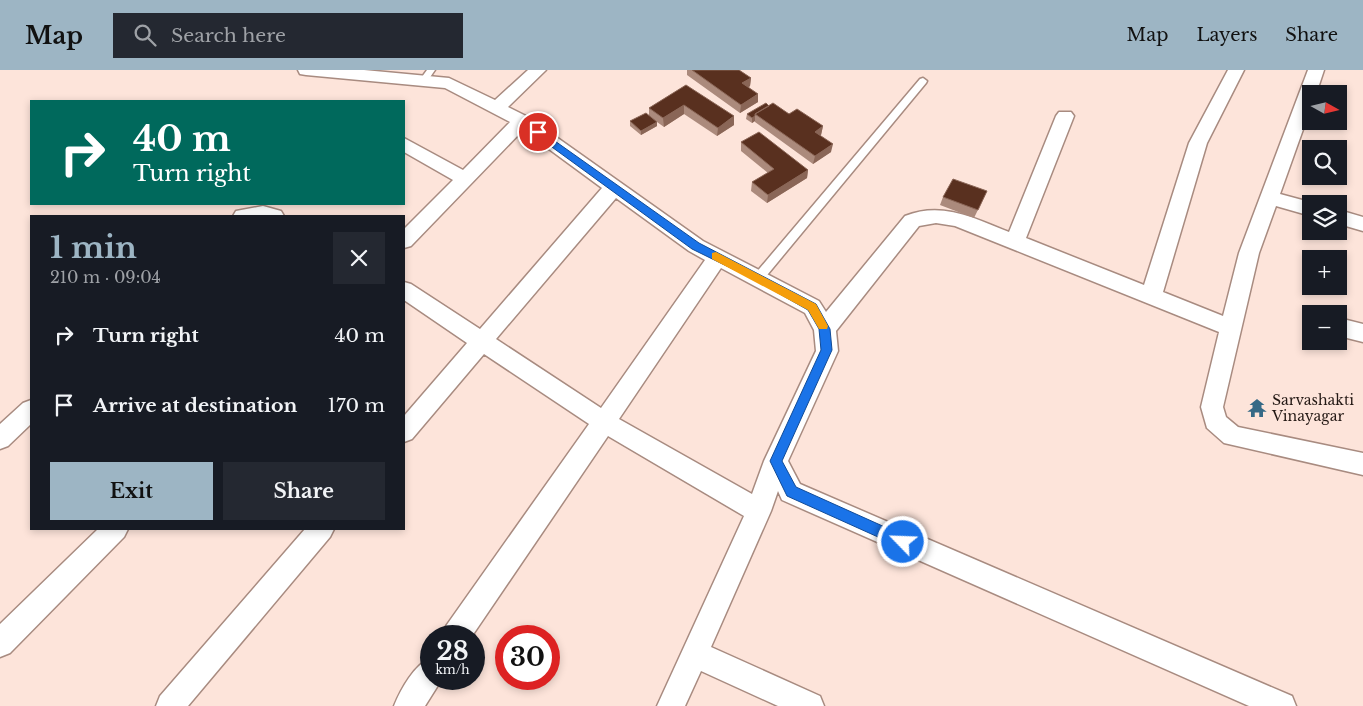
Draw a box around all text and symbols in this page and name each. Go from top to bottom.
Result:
search box [113,13,463,58]
text: Map [25,21,83,50]
icon: search [131,21,159,49]
text: Search here [171,24,286,47]
text: Map [1127,24,1168,46]
text: Layers [1196,24,1257,46]
text: Share [1285,24,1338,46]
north arrow [1302,85,1348,130]
map controls [1302,85,1347,350]
pin [517,111,559,153]
text: 40 m [133,117,231,160]
icon: arrive [524,118,552,146]
icon: right [50,120,115,185]
button: search [1302,140,1347,185]
text: Turn right [133,160,251,187]
button: layers [1302,195,1347,240]
text: 1 min [50,229,137,266]
button: close [333,232,385,284]
button: + [1302,250,1347,295]
text: 210 m · 09:04 [50,267,161,287]
button: − [1302,305,1347,350]
icon: right [50,321,78,349]
text: Turn right [93,324,199,347]
text: 40 m [334,324,385,347]
icon: arrive [50,391,78,419]
place label: Sarvashakti Vinayagar [1271,391,1354,425]
text: Arrive at destination [93,394,297,417]
text: 170 m [328,394,385,417]
temple icon: Sarvashakti Vinayagar [1246,397,1268,419]
button: Exit [50,462,213,520]
button: Share [223,462,385,520]
position arrow [876,515,928,567]
speed limit sign: 30 [495,625,560,690]
text: 28 [436,636,469,667]
text: km/h [435,662,470,677]

